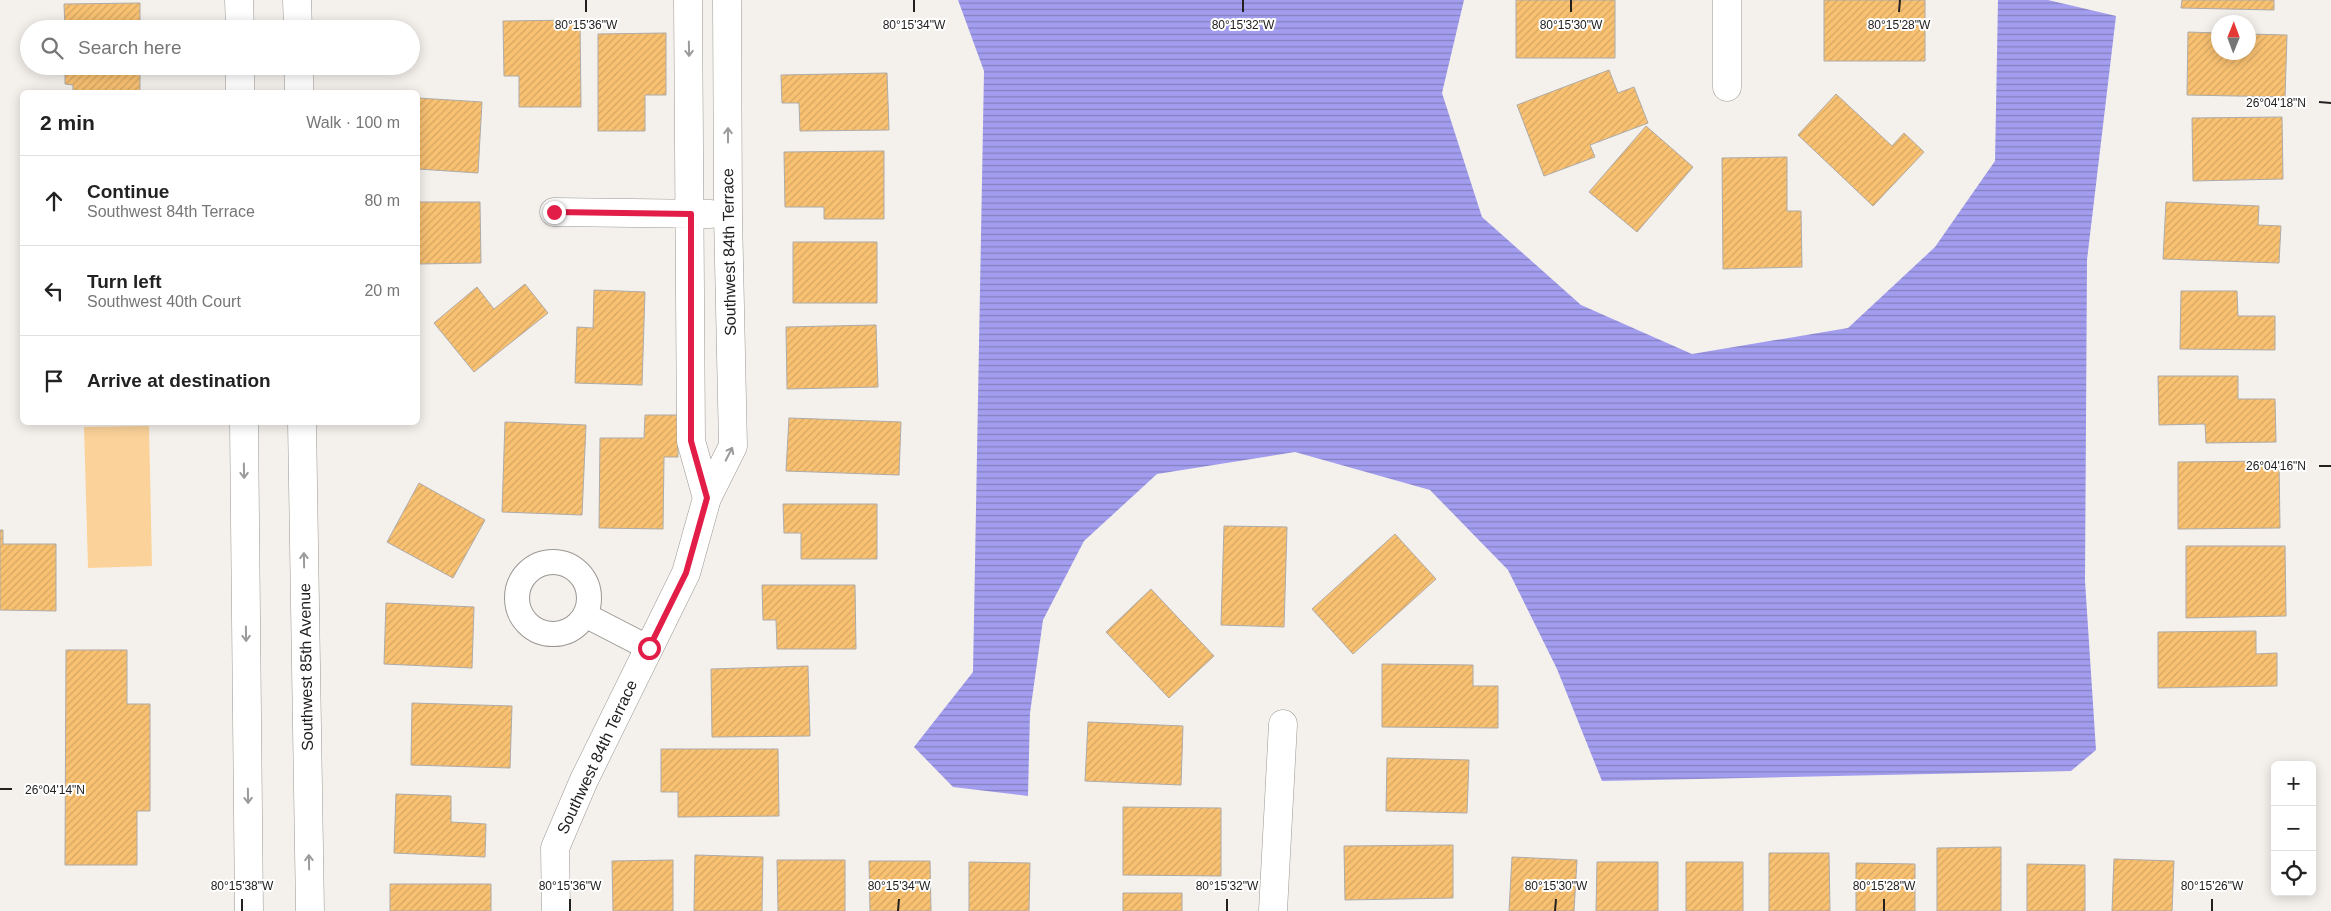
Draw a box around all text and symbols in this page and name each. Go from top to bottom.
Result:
north arrow [2211,15,2256,60]
text: 80°15'36"W [555,18,618,32]
text: 80°15'34"W [883,18,946,32]
text: 80°15'32"W [1212,18,1275,32]
text: 80°15'30"W [1540,18,1603,32]
text: 80°15'28"W [1868,18,1931,32]
search box [20,20,420,75]
icon: search [38,34,66,62]
text: Search here [78,37,182,58]
one-way arrow [684,40,694,56]
text: 26°04'18"N [2246,96,2306,110]
text: 2 min [40,111,95,134]
text: Walk · 100 m [306,114,400,131]
one-way arrow [723,127,733,144]
street label: Southwest 84th Terrace [719,168,739,336]
text: Continue [87,181,169,202]
icon: ahead [40,187,68,215]
text: 80 m [364,192,400,209]
route end [543,201,566,224]
text: Southwest 84th Terrace [87,203,255,220]
text: Turn left [87,271,162,292]
icon: left [40,277,68,305]
text: 20 m [364,282,400,299]
text: Southwest 40th Court [87,293,241,310]
icon: arrive [40,367,68,395]
text: Arrive at destination [87,370,271,391]
one-way arrow [725,447,734,462]
text: 26°04'16"N [2246,459,2306,473]
one-way arrow [239,462,249,479]
one-way arrow [299,552,309,568]
street label: Southwest 85th Avenue [296,583,316,751]
one-way arrow [241,625,251,641]
route start [638,637,661,660]
street label: Southwest 84th Terrace [554,677,640,837]
map controls [2271,761,2316,896]
button: + [2271,761,2316,806]
text: 26°04'14"N [25,783,85,797]
one-way arrow [243,788,253,804]
button: − [2271,806,2316,851]
button: locate [2271,851,2316,896]
one-way arrow [304,855,314,871]
text: 80°15'38"W [211,879,274,893]
text: 80°15'36"W [539,879,602,893]
text: 80°15'34"W [868,879,931,893]
text: 80°15'32"W [1196,879,1259,893]
text: 80°15'30"W [1525,879,1588,893]
text: 80°15'28"W [1853,879,1916,893]
text: 80°15'26"W [2181,879,2244,893]

